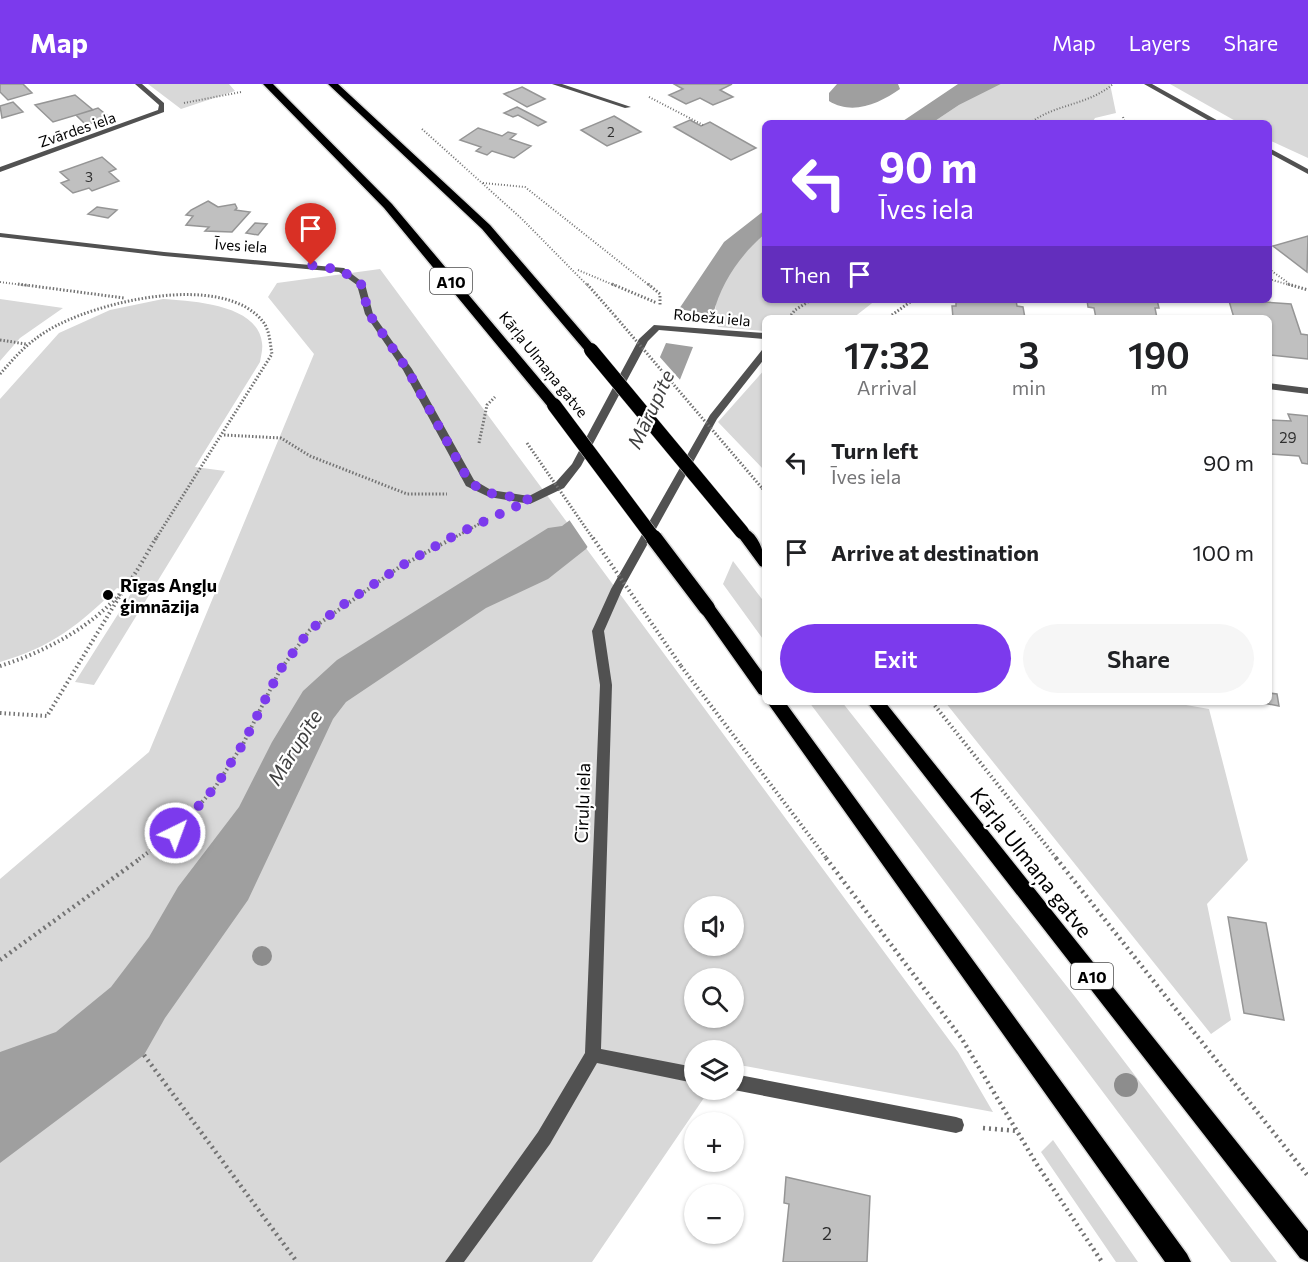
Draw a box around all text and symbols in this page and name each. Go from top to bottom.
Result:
text: Map [30,25,88,59]
text: Map [1052,30,1096,55]
text: Layers [1129,30,1191,55]
text: Share [1224,30,1278,55]
street label: Zvārdes iela [36,107,118,151]
house number: 2 [607,123,615,140]
text: 90 m [879,140,978,192]
icon: left [780,144,858,222]
house number: 3 [85,168,93,185]
text: Īves iela [879,192,974,225]
pin [285,203,336,265]
icon: arrive [294,212,327,245]
street label: Īves iela [213,234,268,256]
icon: arrive [843,258,876,291]
text: Then [780,261,831,288]
road number: A10 [430,268,472,294]
street label: Robežu iela [673,305,751,329]
street label: Kārļa Ulmaņa gatve [494,308,592,422]
text: 17:32 [844,332,930,376]
text: 3 [1018,332,1039,376]
text: 190 [1128,332,1190,376]
water label: Mārupīte [621,365,679,452]
text: Arrival [857,375,917,399]
text: min [1012,375,1046,399]
text: m [1150,375,1168,399]
house number: 29 [1279,428,1297,446]
text: Turn left [831,437,918,464]
icon: left [780,446,813,479]
text: 90 m [1203,449,1254,476]
text: Īves iela [831,464,901,488]
icon: arrive [780,536,813,569]
text: Arrive at destination [831,539,1039,566]
text: 100 m [1192,539,1254,566]
place label: Rīgas Angļu ģimnāzija [120,574,217,617]
marker: Rīgas Angļu ģimnāzija [101,588,115,602]
button: Exit [780,624,1011,693]
button: Share [1023,624,1254,693]
water label: Mārupīte [262,705,327,789]
street label: Cīruļu iela [570,762,595,844]
street label: Kārļa Ulmaņa gatve [964,782,1098,943]
position arrow [143,801,207,865]
map controls [684,896,744,1244]
button: sound [684,896,744,956]
road number: A10 [1071,963,1113,989]
button: search [684,968,744,1028]
button: layers [684,1040,744,1100]
button: + [684,1112,744,1172]
button: − [684,1184,744,1244]
house number: 2 [822,1222,832,1244]

